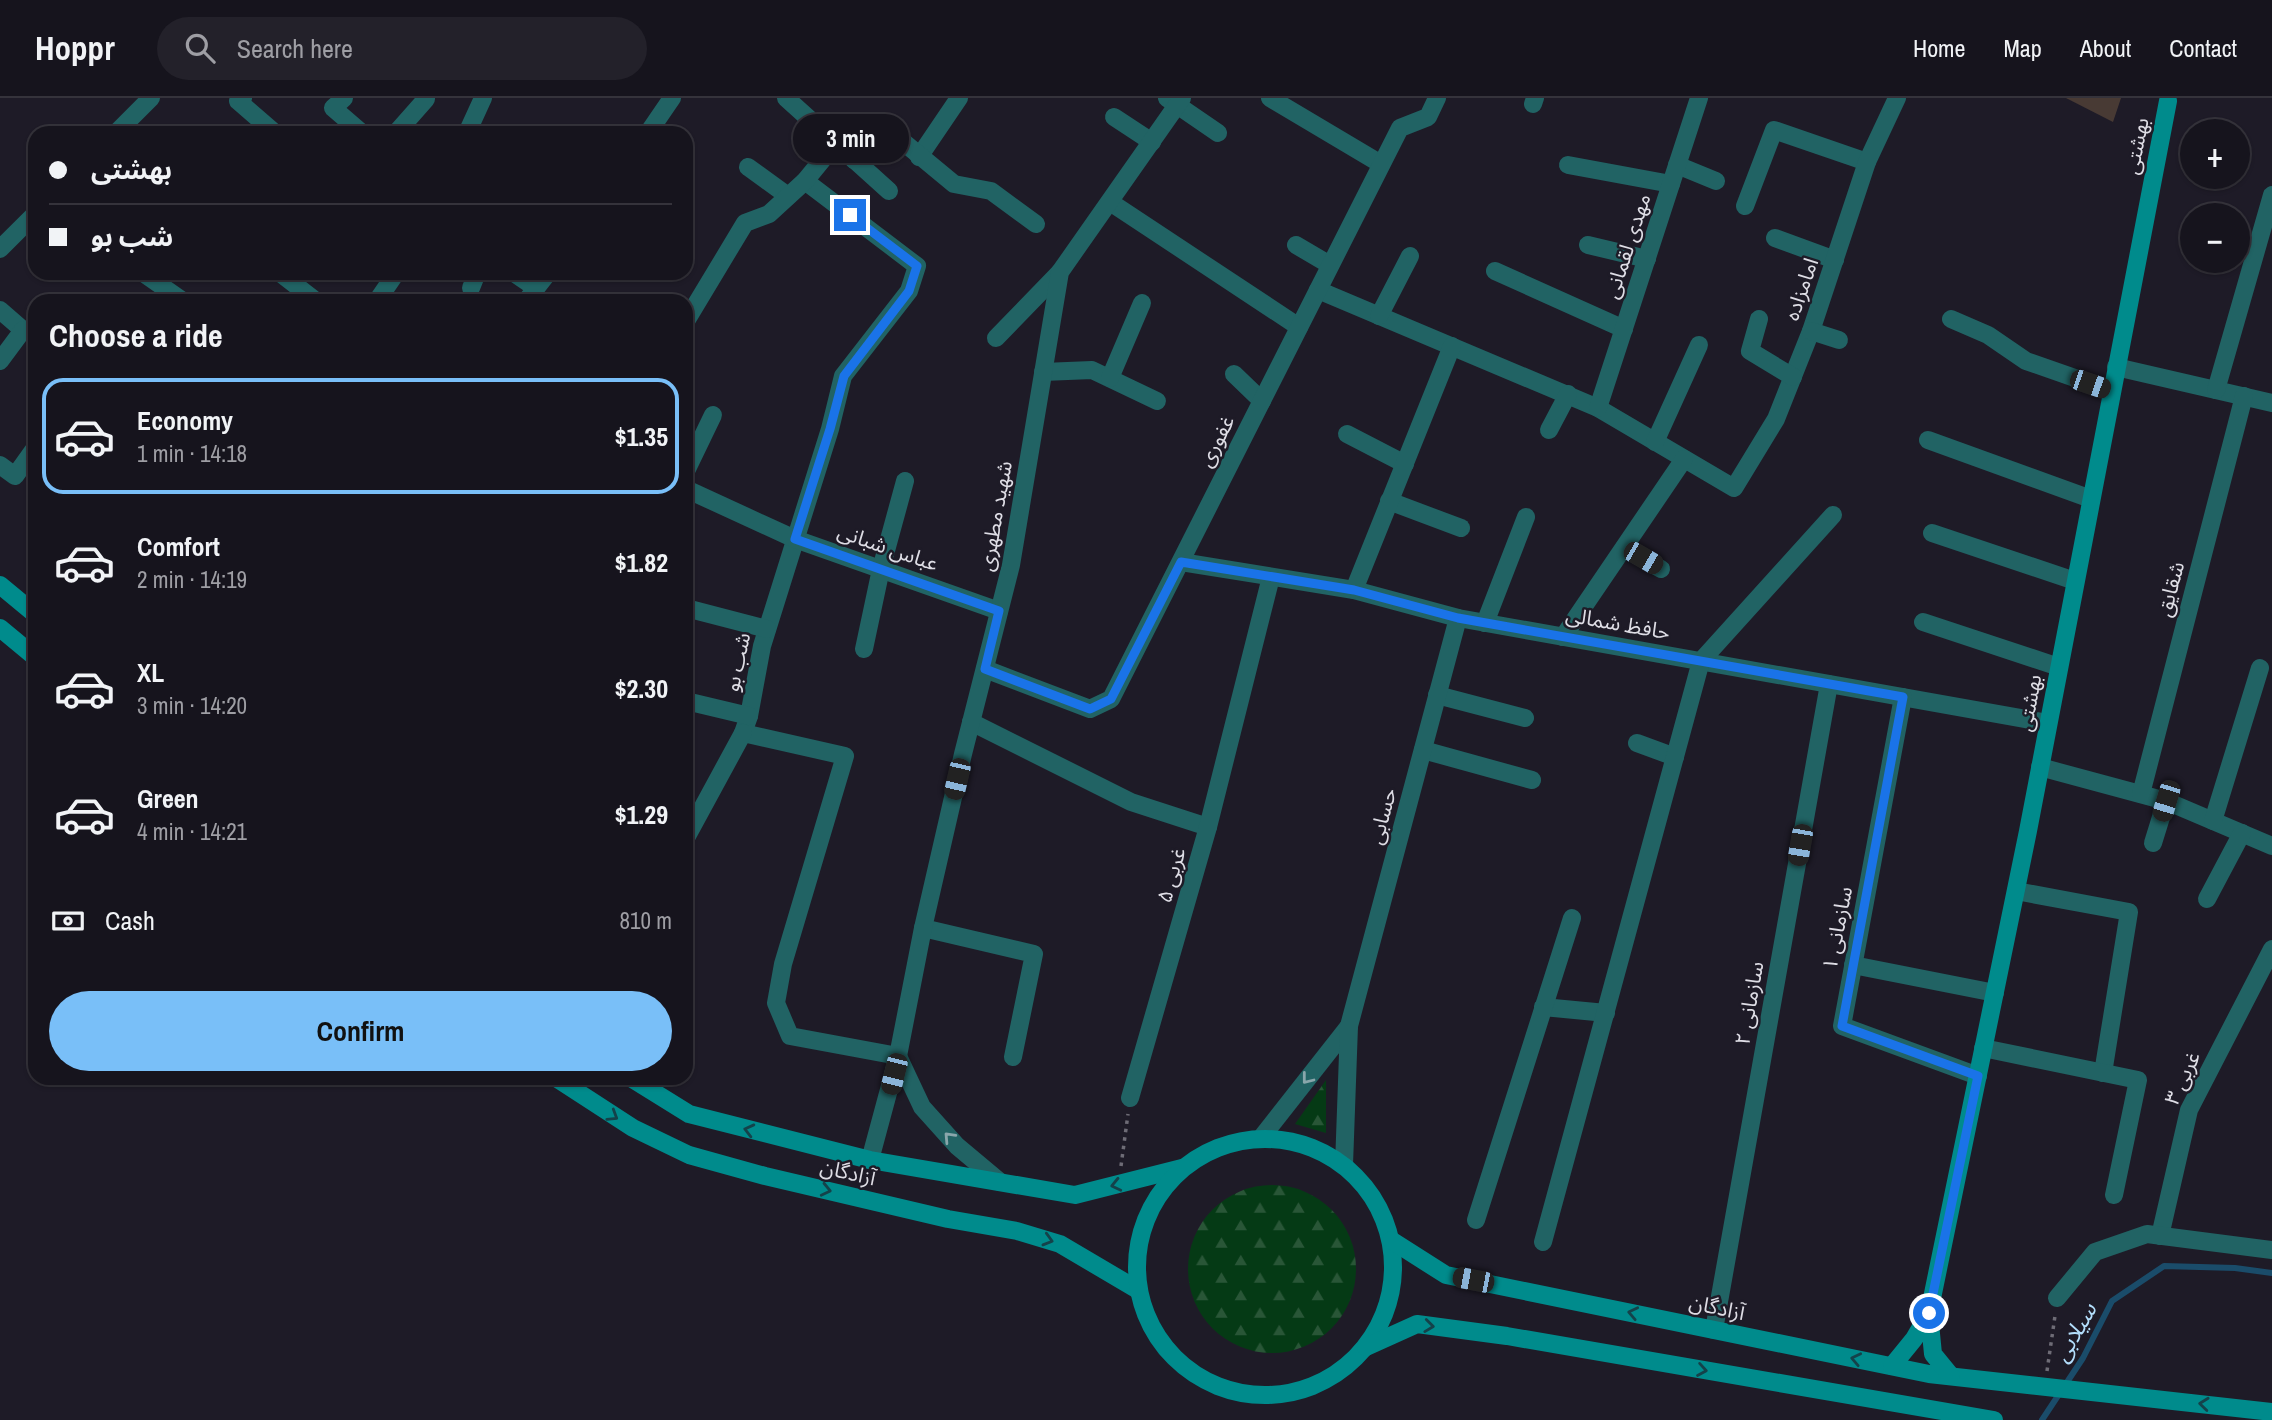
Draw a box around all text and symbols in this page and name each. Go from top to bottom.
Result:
search box [157,17,647,80]
text: Hoppr [35,26,115,70]
icon: search [181,29,219,67]
text: Search here [237,31,353,66]
text: Home [1913,32,1965,64]
text: Map [2003,32,2042,64]
text: About [2080,32,2131,64]
text: Contact [2169,32,2237,64]
callout: 3 min [792,114,908,162]
street label: بهشتی [2116,115,2156,177]
map controls [2180,119,2250,273]
button: + [2180,119,2250,189]
text: 3 min [826,123,876,154]
text: بهشتی [91,152,172,187]
street label: مهدی لقمانی [1596,190,1658,302]
route end [834,199,866,231]
button: − [2180,203,2250,273]
text: شب بو [91,219,173,254]
street label: امامزاده [1777,254,1825,324]
text: Choose a ride [49,314,223,357]
car [2067,367,2114,401]
text: Economy [137,403,233,438]
icon: car [53,405,116,468]
street label: غفوری [1191,410,1241,472]
text: $1.35 [615,419,668,454]
text: 1 min · 14:18 [137,438,247,469]
street label: شهید مطهری [971,458,1019,574]
street label: عباس شبانی [834,516,942,578]
text: Comfort [137,529,220,564]
icon: car [53,531,116,594]
car [1620,538,1667,578]
text: $1.82 [615,545,668,580]
street label: شقایق [2149,558,2191,620]
text: 2 min · 14:19 [137,564,247,595]
street label: حافظ شمالی [1563,600,1673,646]
street label: شب بو [717,630,757,694]
text: XL [137,655,164,690]
icon: car [53,657,116,720]
text: $2.30 [615,671,668,706]
street label: بهشتی [2010,672,2048,734]
text: 3 min · 14:20 [137,690,247,721]
car [943,756,972,802]
car [2150,778,2183,824]
text: Green [137,781,199,816]
icon: car [53,783,116,846]
street label: حسابی [1361,785,1403,847]
text: $1.29 [615,797,668,832]
text: 4 min · 14:21 [137,816,247,847]
car [1787,822,1814,868]
street label: ۵ غربی [1149,844,1193,906]
street label: سازمانی ۱ [1815,884,1859,972]
icon: cash [49,902,87,940]
text: Cash [105,903,155,938]
text: 810 m [620,905,672,936]
street label: سازمانی ۲ [1727,959,1771,1047]
button: Confirm [49,991,672,1071]
street label: ۳ غربی [2157,1046,2207,1110]
car [879,1051,910,1097]
one-way arrow [1303,1072,1316,1084]
one-way arrow [605,1107,618,1120]
one-way arrow [743,1124,755,1138]
one-way arrow [945,1132,957,1145]
street label: آزادگان [817,1152,880,1193]
one-way arrow [1110,1177,1122,1192]
one-way arrow [820,1182,832,1196]
one-way arrow [1041,1232,1053,1247]
car [1451,1266,1496,1294]
street label: آزادگان [1686,1287,1748,1327]
water label: سیلابی [2045,1296,2104,1367]
route start [1913,1297,1945,1329]
one-way arrow [1627,1307,1639,1322]
one-way arrow [1423,1318,1435,1333]
one-way arrow [1850,1352,1862,1367]
one-way arrow [1696,1362,1707,1377]
one-way arrow [2198,1397,2210,1412]

